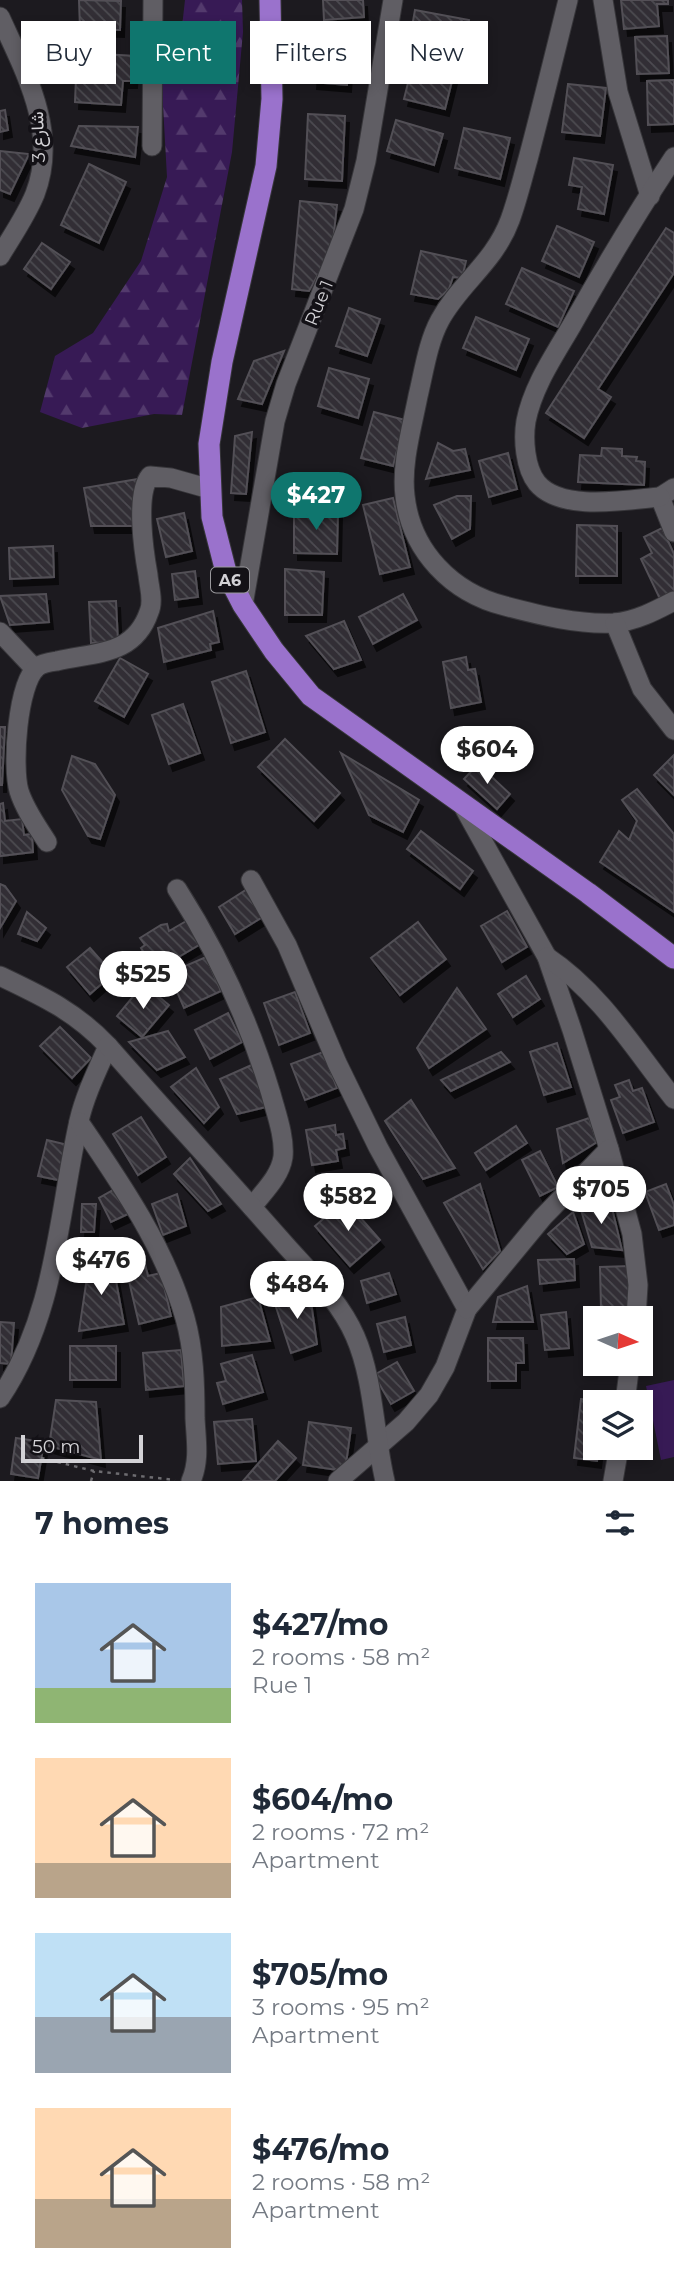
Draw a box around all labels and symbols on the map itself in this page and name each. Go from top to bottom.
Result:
street label: شارع 3 [26,111,51,163]
street label: Rue 1 [300,277,338,329]
pin: $427 [275,472,357,532]
road number: A6 [211,568,249,593]
pin: $604 [446,726,528,786]
pin: $525 [102,951,184,1011]
pin: $705 [560,1166,642,1226]
pin: $582 [307,1174,389,1233]
pin: $476 [60,1238,142,1297]
pin: $484 [256,1262,338,1321]
north arrow [583,1306,653,1376]
scale bar [21,1432,144,1464]

